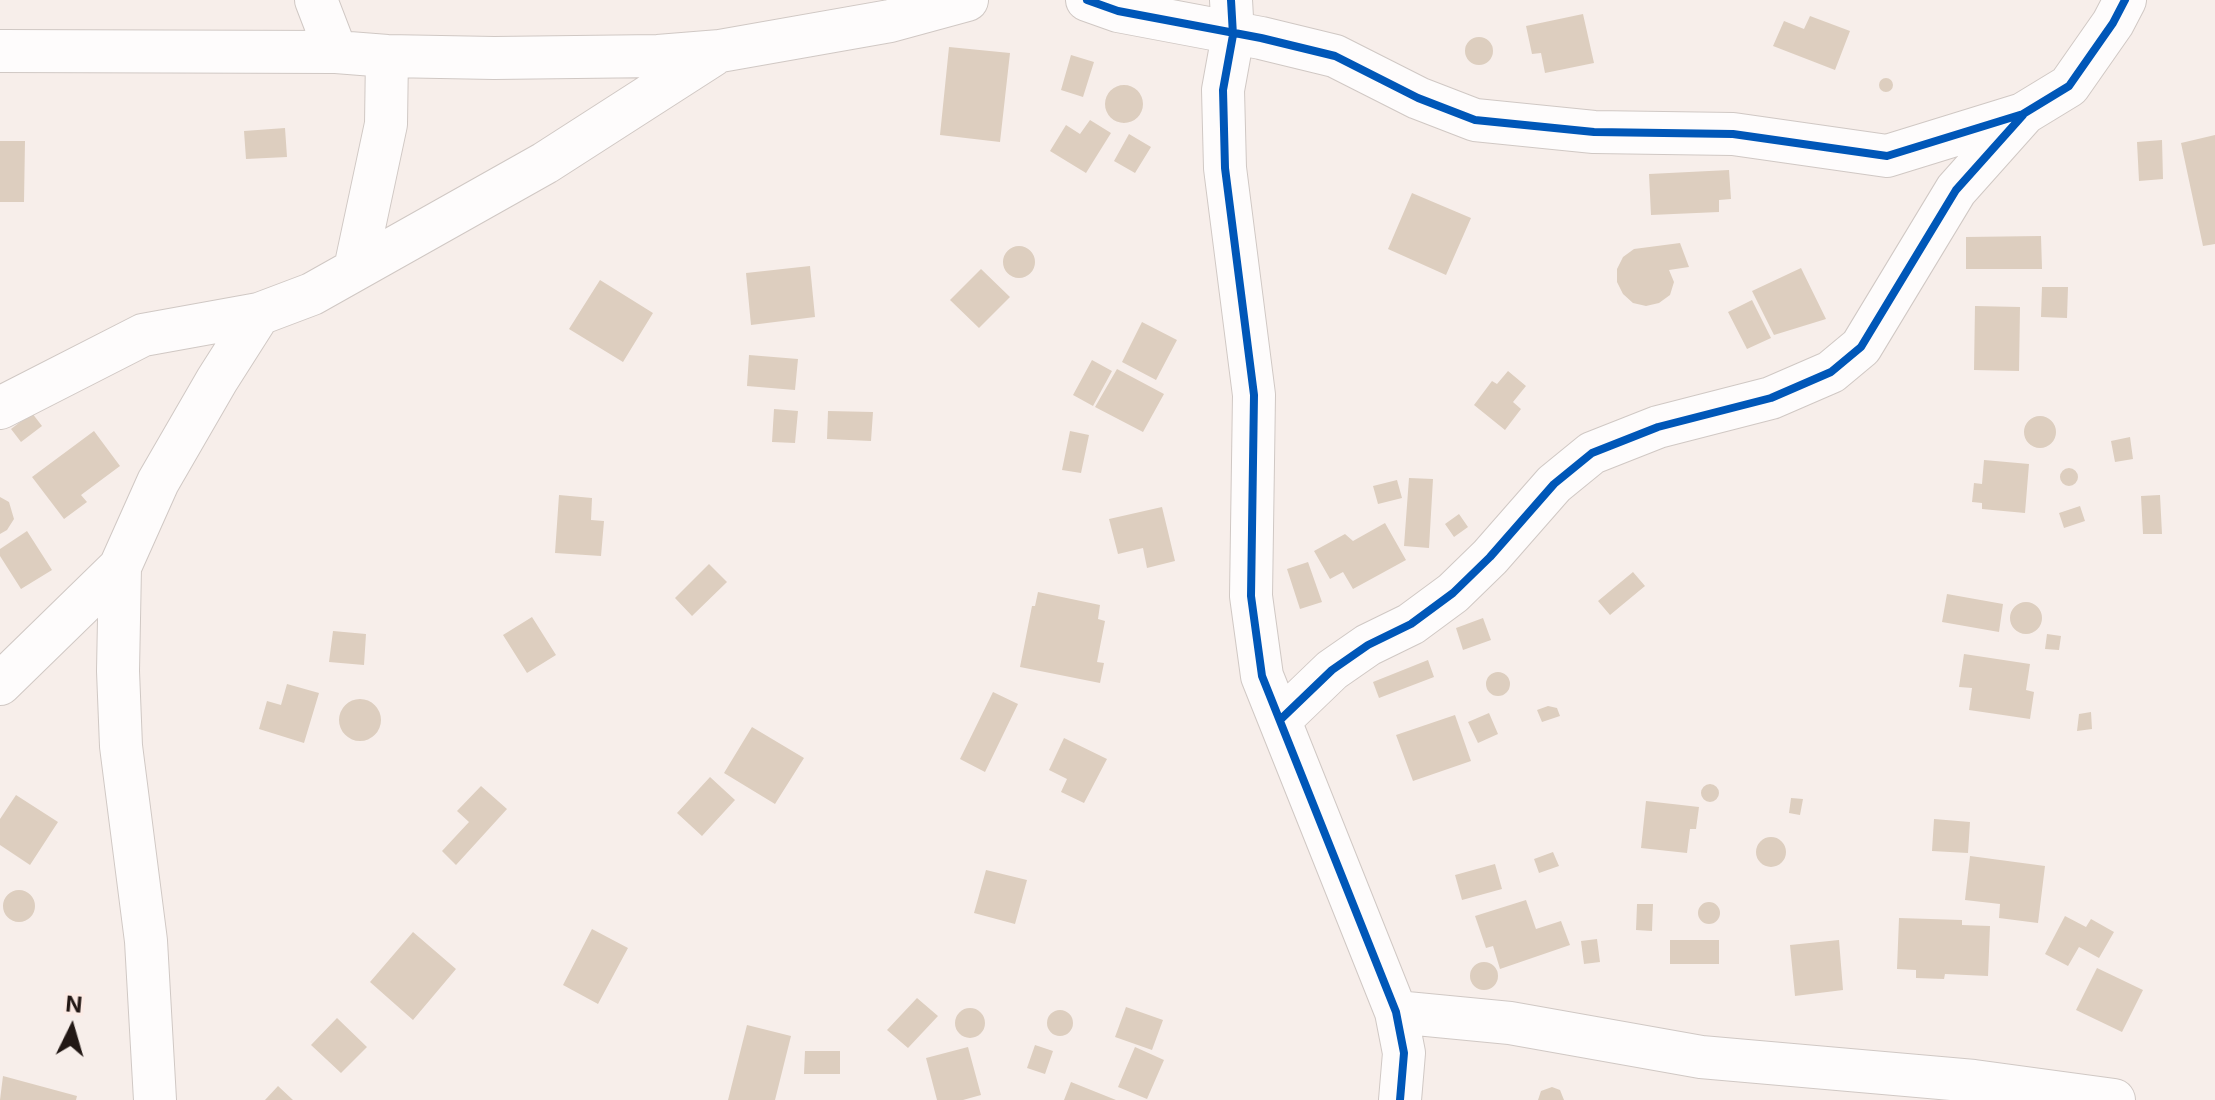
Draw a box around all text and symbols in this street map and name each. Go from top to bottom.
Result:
north arrow [32,988,112,1068]
text: N [65,990,84,1018]

